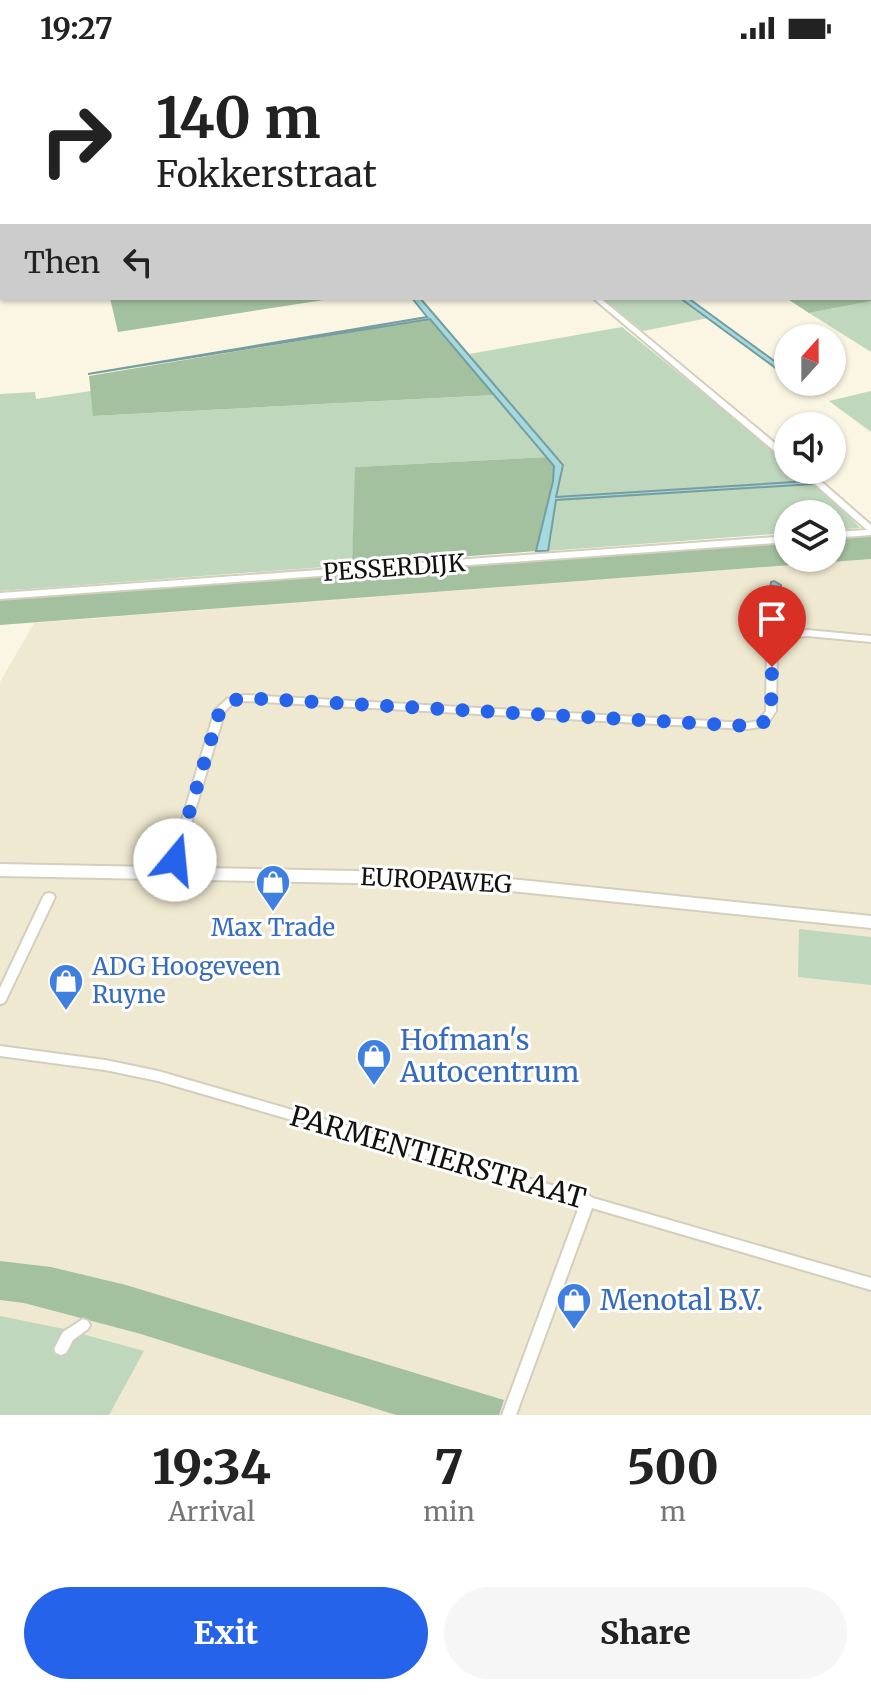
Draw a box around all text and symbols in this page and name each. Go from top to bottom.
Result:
text: 19:27 [40,9,113,47]
text: 140 m [156,83,321,153]
icon: right [24,88,128,192]
text: Fokkerstraat [156,152,377,197]
icon: left [116,240,160,284]
text: Then [24,243,100,281]
north arrow [774,324,846,396]
map controls [774,324,846,572]
button: sound [774,412,846,484]
button: layers [774,500,846,572]
street label: PESSERDIJK [322,547,467,588]
pin [738,585,806,667]
icon: arrive [750,597,794,641]
position arrow [133,818,217,902]
street label: EUROPAWEG [360,861,513,900]
shop icon: Max Trade [254,863,292,913]
place label: Max Trade [211,912,335,943]
place label: ADG Hoogeveen Ruyne [91,951,281,1010]
shop icon: ADG Hoogeveen Ruyne [47,962,85,1012]
place label: Hofman's Autocentrum [399,1022,580,1090]
shop icon: Hofman's Autocentrum [355,1037,393,1087]
street label: PARMENTIERSTRAAT [286,1098,590,1216]
shop icon: Menotal B.V. [555,1281,593,1331]
place label: Menotal B.V. [600,1282,763,1318]
text: 19:34 [152,1437,271,1497]
text: 7 [434,1437,464,1497]
text: 500 [627,1437,719,1497]
text: Arrival [168,1495,255,1528]
text: min [423,1495,475,1528]
text: m [660,1495,686,1528]
button: Exit [24,1587,428,1679]
button: Share [444,1587,847,1679]

